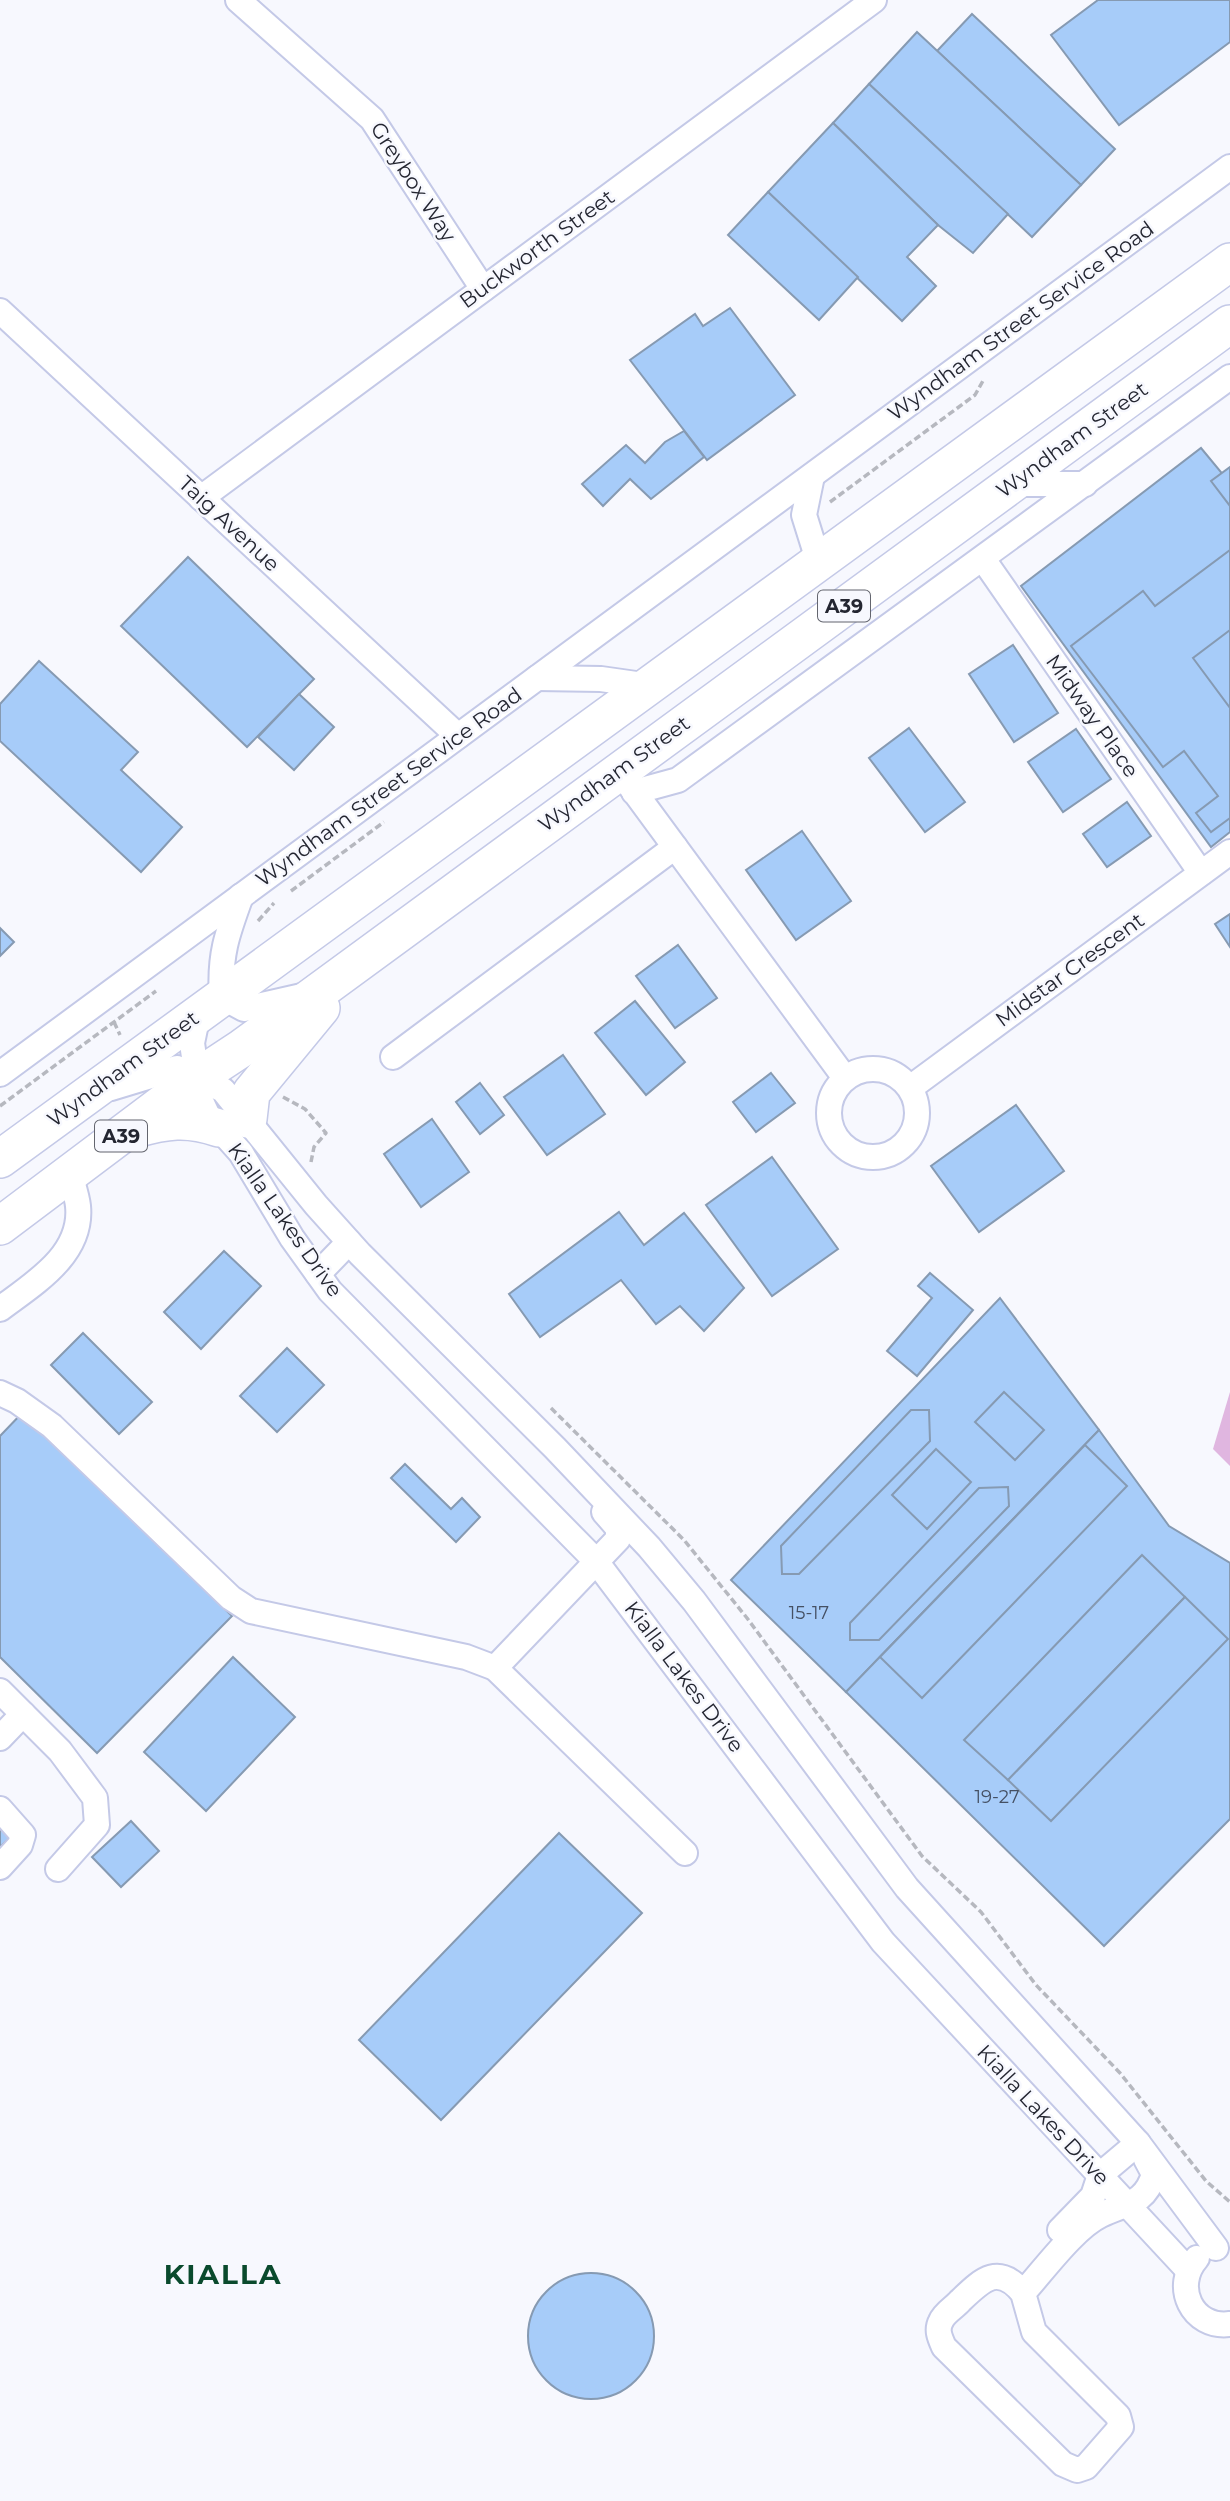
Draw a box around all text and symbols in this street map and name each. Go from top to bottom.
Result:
street label: Greybox Way [365,117,462,247]
street label: Buckworth Street [454,184,619,313]
street label: Wyndham Street Service Road [883,216,1159,426]
street label: Wyndham Street [991,376,1152,503]
street label: Taig Avenue [174,471,285,577]
road number: A39 [818,590,870,622]
street label: Midway Place [1041,649,1144,782]
street label: Wyndham Street Service Road [251,682,527,892]
street label: Wyndham Street [533,710,694,837]
street label: Midstar Crescent [991,907,1149,1032]
street label: Wyndham Street [42,1005,203,1132]
road number: A39 [95,1120,147,1152]
street label: Kialla Lakes Drive [223,1138,348,1302]
street label: Kialla Lakes Drive [620,1596,749,1757]
house number: 15-17 [789,1602,829,1624]
house number: 19-27 [974,1786,1020,1808]
street label: Kialla Lakes Drive [972,2039,1115,2190]
district label: KIALLA [164,2257,282,2291]

